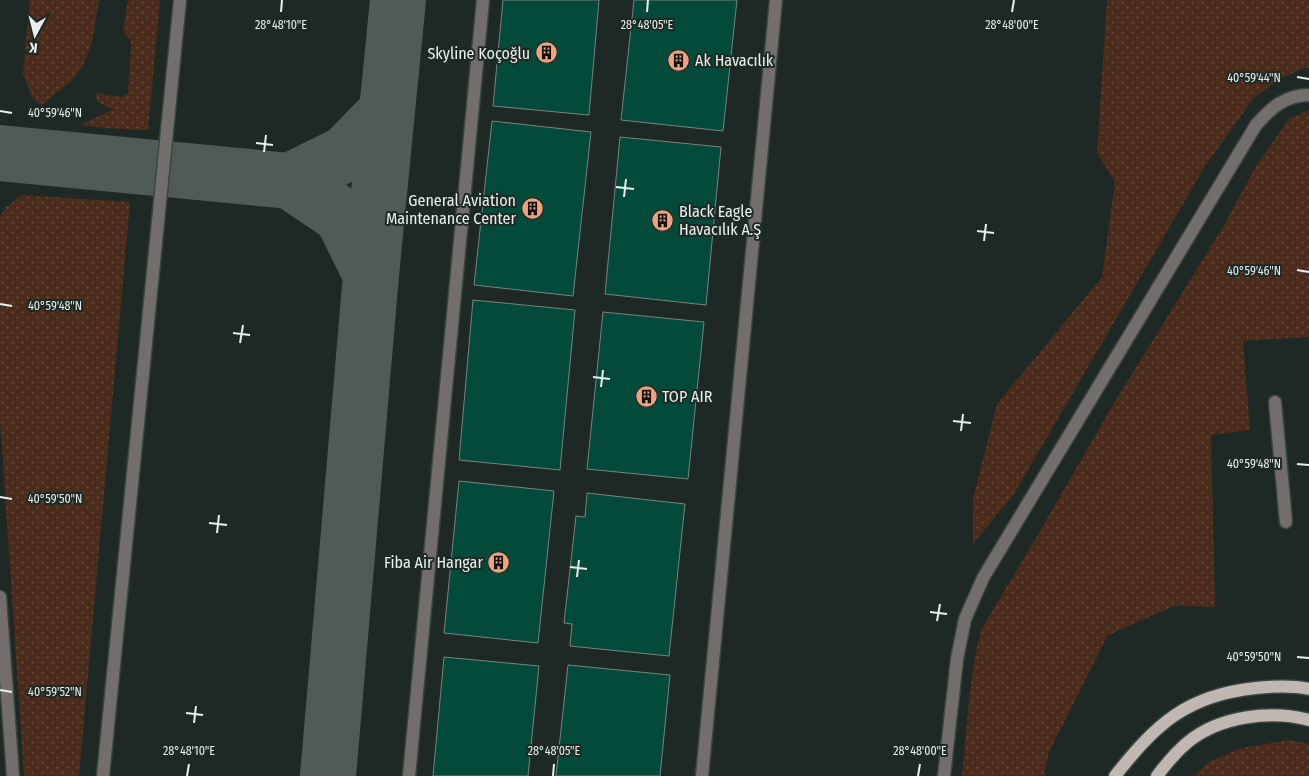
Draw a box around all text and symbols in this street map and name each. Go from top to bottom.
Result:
north arrow [10,10,60,60]
text: 28°48'10"E [255,18,307,32]
text: 28°48'05"E [621,18,674,32]
text: 28°48'00"E [985,18,1039,32]
text: K [28,38,39,56]
building icon: Skyline Koçoğlu [534,41,558,65]
place label: Skyline Koçoğlu [427,44,530,63]
building icon: Ak Havacılık [667,48,691,72]
place label: Ak Havacılık [695,51,774,70]
text: 40°59'44"N [1227,71,1281,85]
text: 40°59'46"N [28,106,82,120]
place label: General Aviation Maintenance Center [386,191,516,228]
building icon: General Aviation Maintenance Center [520,197,544,221]
place label: Black Eagle Havacılık A.Ş [679,202,761,239]
building icon: Black Eagle Havacılık A.Ş [651,208,675,232]
text: 40°59'46"N [1227,264,1281,278]
text: 40°59'48"N [28,299,82,313]
building icon: TOP AIR [634,384,658,408]
place label: TOP AIR [662,387,713,406]
text: 40°59'48"N [1227,457,1281,471]
text: 40°59'50"N [28,492,82,506]
building icon: Fiba Air Hangar [487,550,511,574]
place label: Fiba Air Hangar [384,553,483,572]
text: 40°59'50"N [1227,650,1281,664]
text: 40°59'52"N [28,685,82,699]
text: 28°48'10"E [163,744,215,758]
text: 28°48'05"E [528,744,581,758]
text: 28°48'00"E [893,744,947,758]

